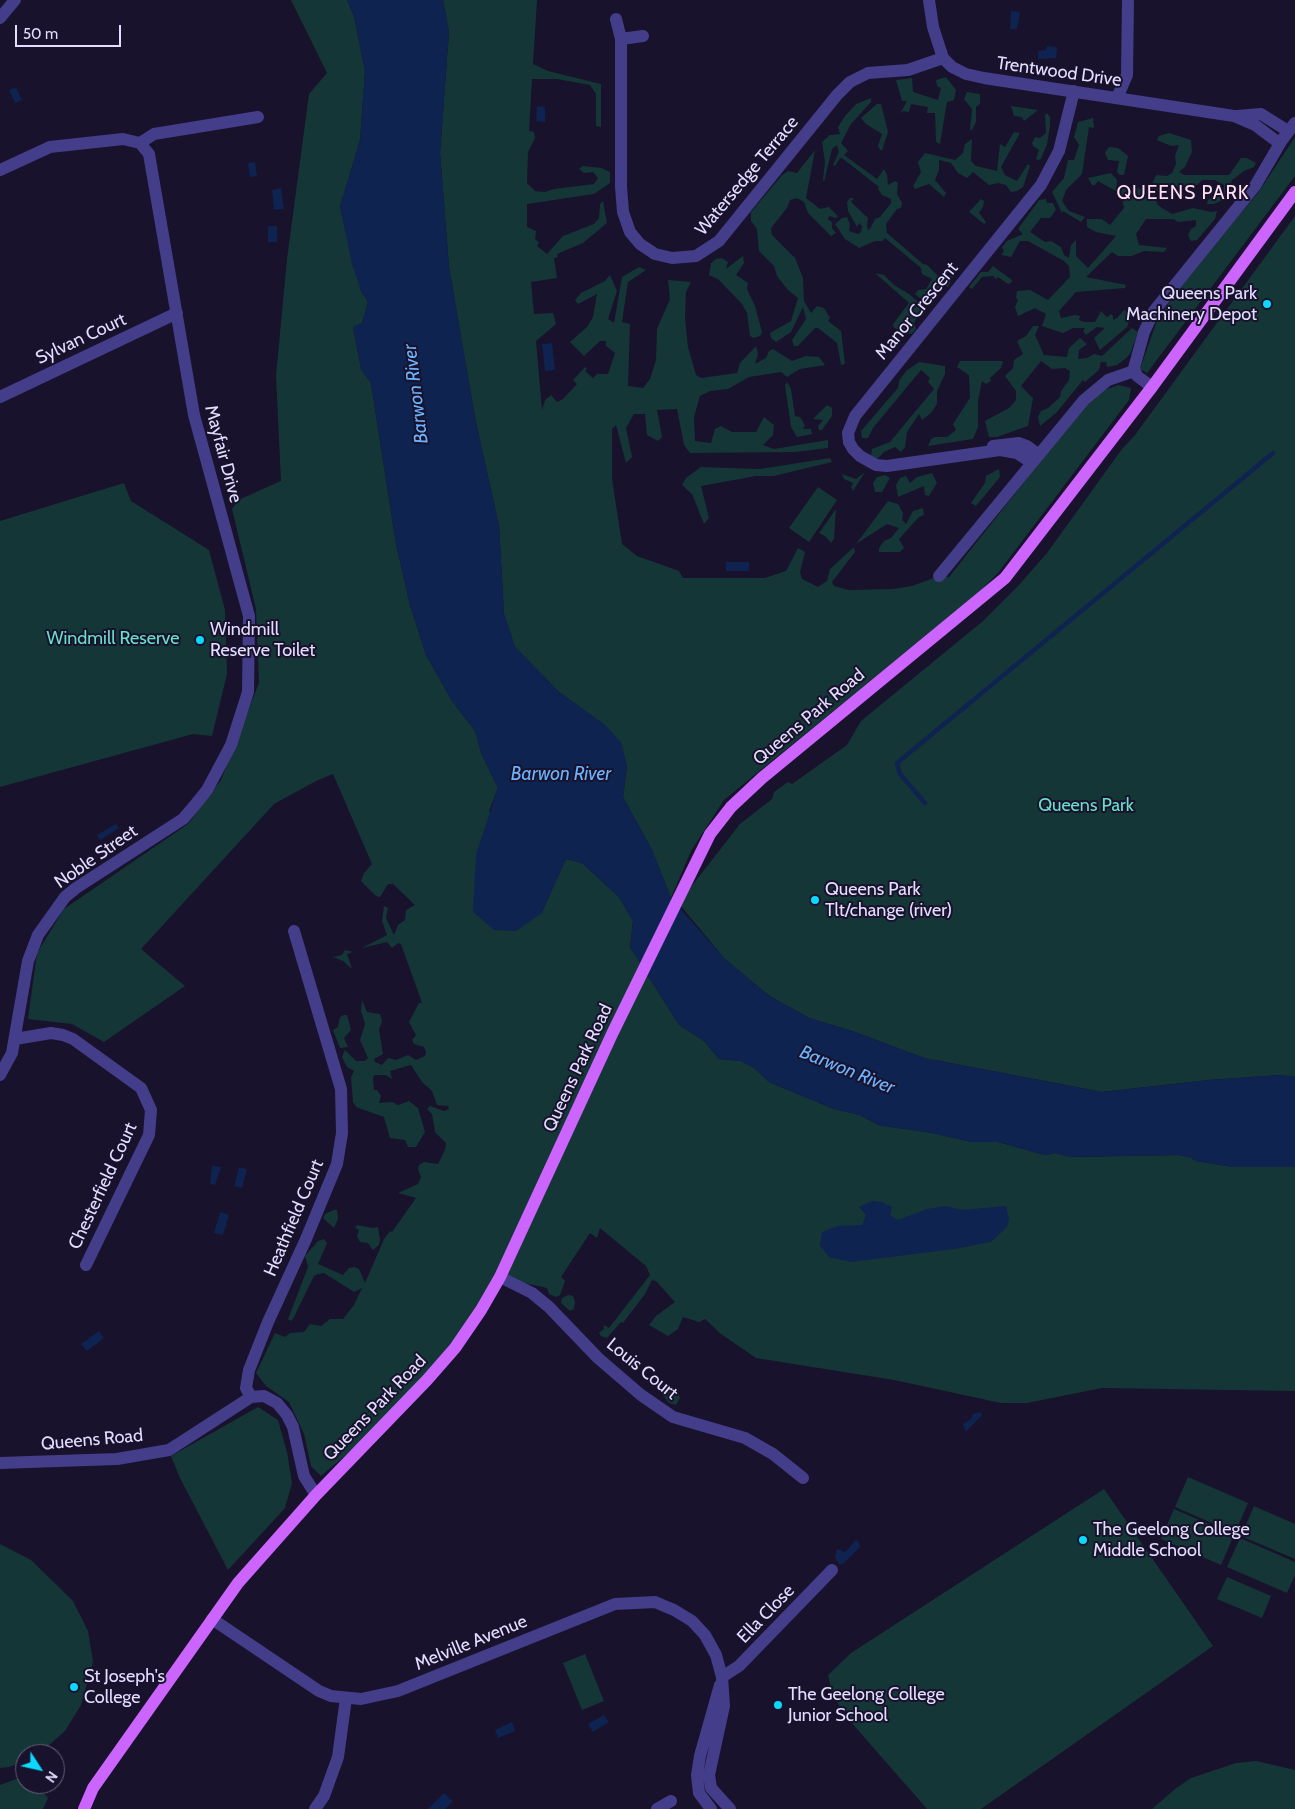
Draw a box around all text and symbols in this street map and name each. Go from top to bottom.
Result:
scale bar [18,15,124,47]
text: 50 m [23,25,58,43]
street label: Trentwood Drive [995,53,1123,91]
street label: Watersedge Terrace [691,112,803,240]
district label: QUEENS PARK [1115,182,1251,204]
street label: Manor Crescent [871,258,963,364]
place label: Queens Park Machinery Depot [1126,283,1257,326]
marker: Queens Park Machinery Depot [1261,298,1273,310]
street label: Sylvan Court [33,309,129,369]
water label: Barwon River [399,343,433,445]
street label: Mayfair Drive [200,403,246,505]
place label: Windmill Reserve Toilet [210,619,315,662]
park label: Windmill Reserve [47,628,179,650]
marker: Windmill Reserve Toilet [194,634,206,646]
street label: Queens Park Road [749,664,869,770]
water label: Barwon River [511,763,611,785]
park label: Queens Park [1038,795,1134,817]
street label: Noble Street [50,821,142,893]
place label: Queens Park Tlt/change (river) [825,879,952,922]
marker: Queens Park Tlt/change (river) [809,894,821,906]
street label: Queens Park Road [539,1001,617,1135]
water label: Barwon River [796,1041,898,1099]
street label: Chesterfield Court [64,1119,142,1253]
street label: Heathfield Court [260,1156,328,1280]
street label: Louis Court [602,1334,682,1404]
street label: Queens Park Road [319,1351,431,1465]
street label: Queens Road [40,1425,144,1455]
place label: The Geelong College Middle School [1093,1519,1250,1562]
marker: The Geelong College Middle School [1077,1534,1089,1546]
street label: Ella Close [733,1580,799,1648]
street label: Melville Avenue [412,1611,530,1675]
place label: St Joseph's College [84,1666,165,1708]
marker: St Joseph's College [68,1681,80,1693]
place label: The Geelong College Junior School [788,1684,945,1726]
marker: The Geelong College Junior School [772,1699,784,1711]
north arrow [15,1744,65,1794]
text: N [41,1768,62,1786]

